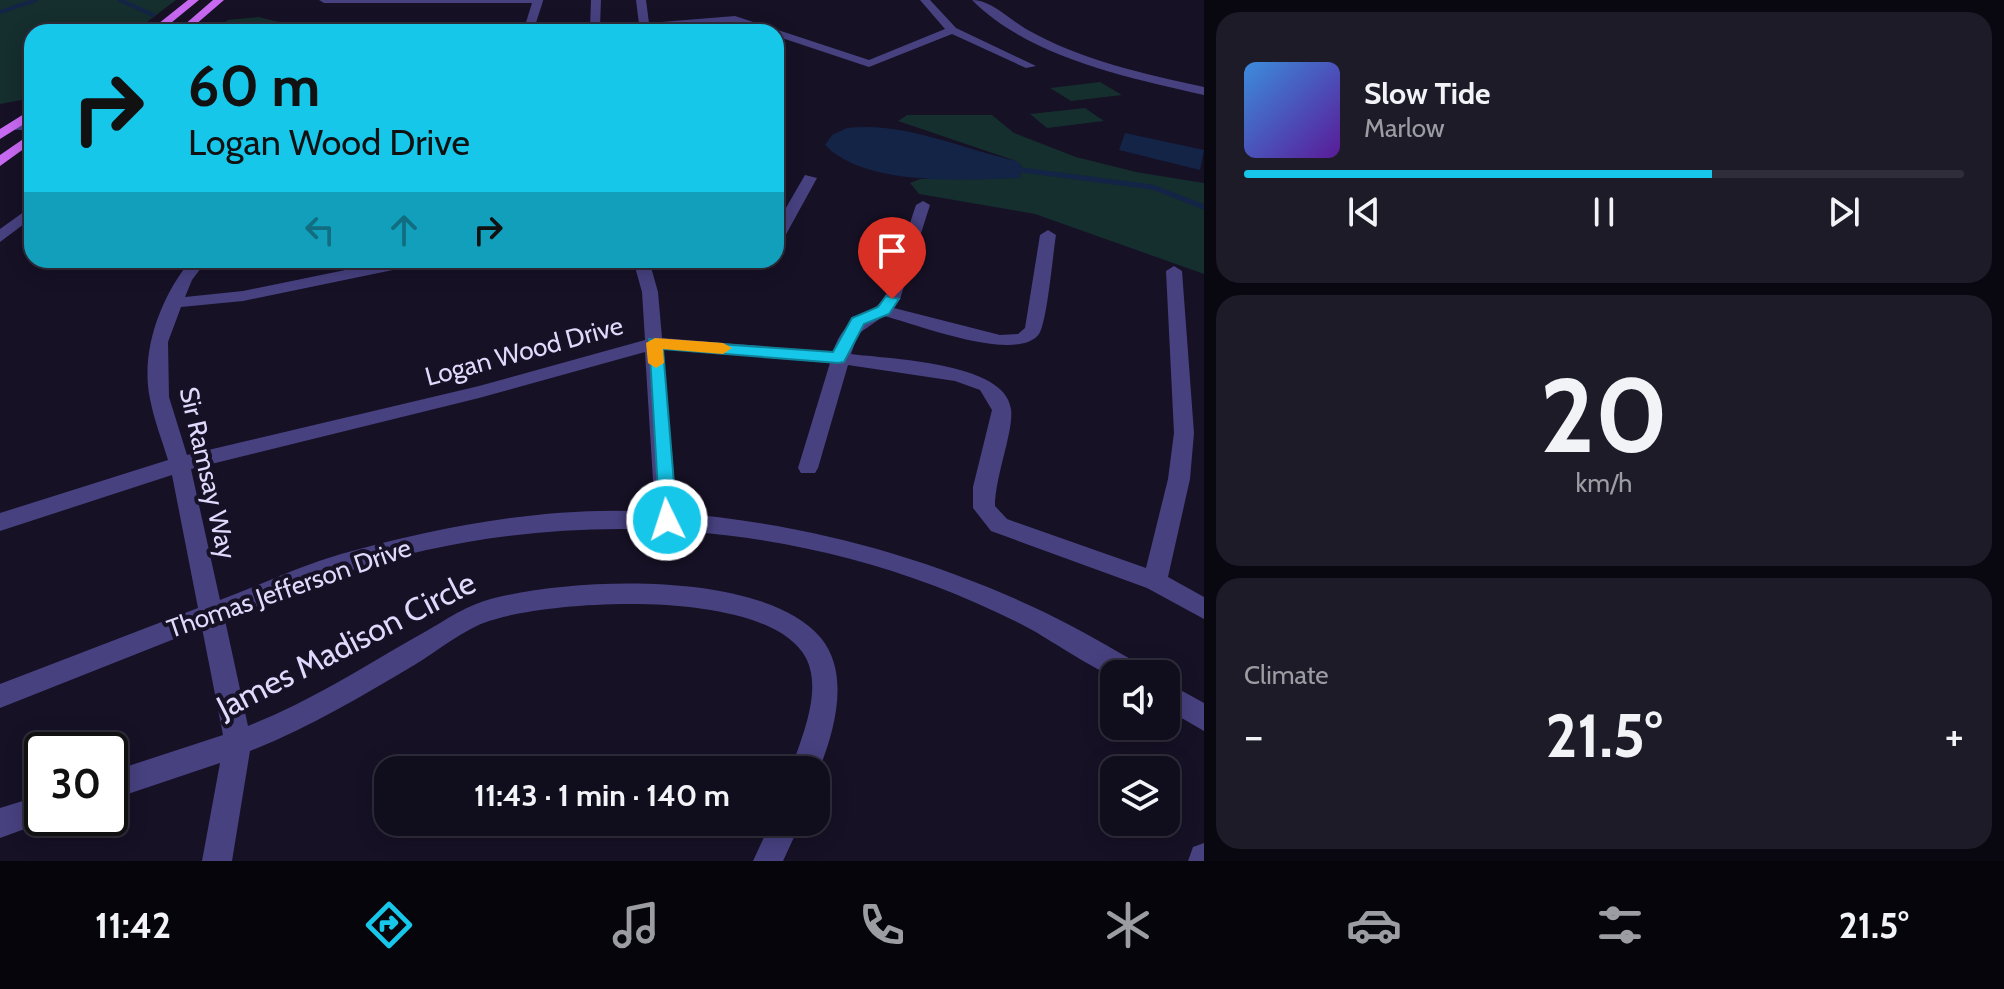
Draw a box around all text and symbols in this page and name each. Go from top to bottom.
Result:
text: 60 m [188,52,320,120]
icon: right [56,56,160,160]
text: Slow Tide [1364,75,1491,112]
text: Marlow [1364,112,1445,144]
text: Logan Wood Drive [188,120,470,164]
icon: previous [1342,190,1386,234]
icon: pause [1582,190,1626,234]
icon: next [1822,190,1866,234]
icon: left [298,208,342,252]
icon: ahead [382,208,426,252]
icon: right [466,208,510,252]
pin [858,217,926,299]
icon: arrive [870,229,914,273]
street label: Logan Wood Drive [421,309,627,393]
text: 20 [1540,352,1668,478]
street label: Sir Ramsay Way [173,384,243,562]
text: km/h [1576,467,1632,499]
position arrow [625,478,709,562]
street label: Thomas Jefferson Drive [163,531,415,645]
street label: James Madison Circle [209,562,482,727]
text: Climate [1244,659,1329,691]
map controls [1100,660,1180,836]
button: sound [1100,660,1180,740]
text: 21.5° [1546,699,1662,772]
text: − [1244,709,1263,762]
text: + [1945,709,1964,762]
speed limit sign: 30 [24,732,128,836]
button: layers [1100,756,1180,836]
text: 11:43 · 1 min · 140 m [474,777,730,814]
icon: directions [361,897,417,953]
icon: music [608,897,664,953]
icon: phone [854,897,910,953]
icon: climate [1100,897,1156,953]
icon: car [1346,897,1402,953]
icon: filters [1592,897,1648,953]
text: 11:42 [95,903,171,947]
text: 21.5° [1839,903,1909,947]

